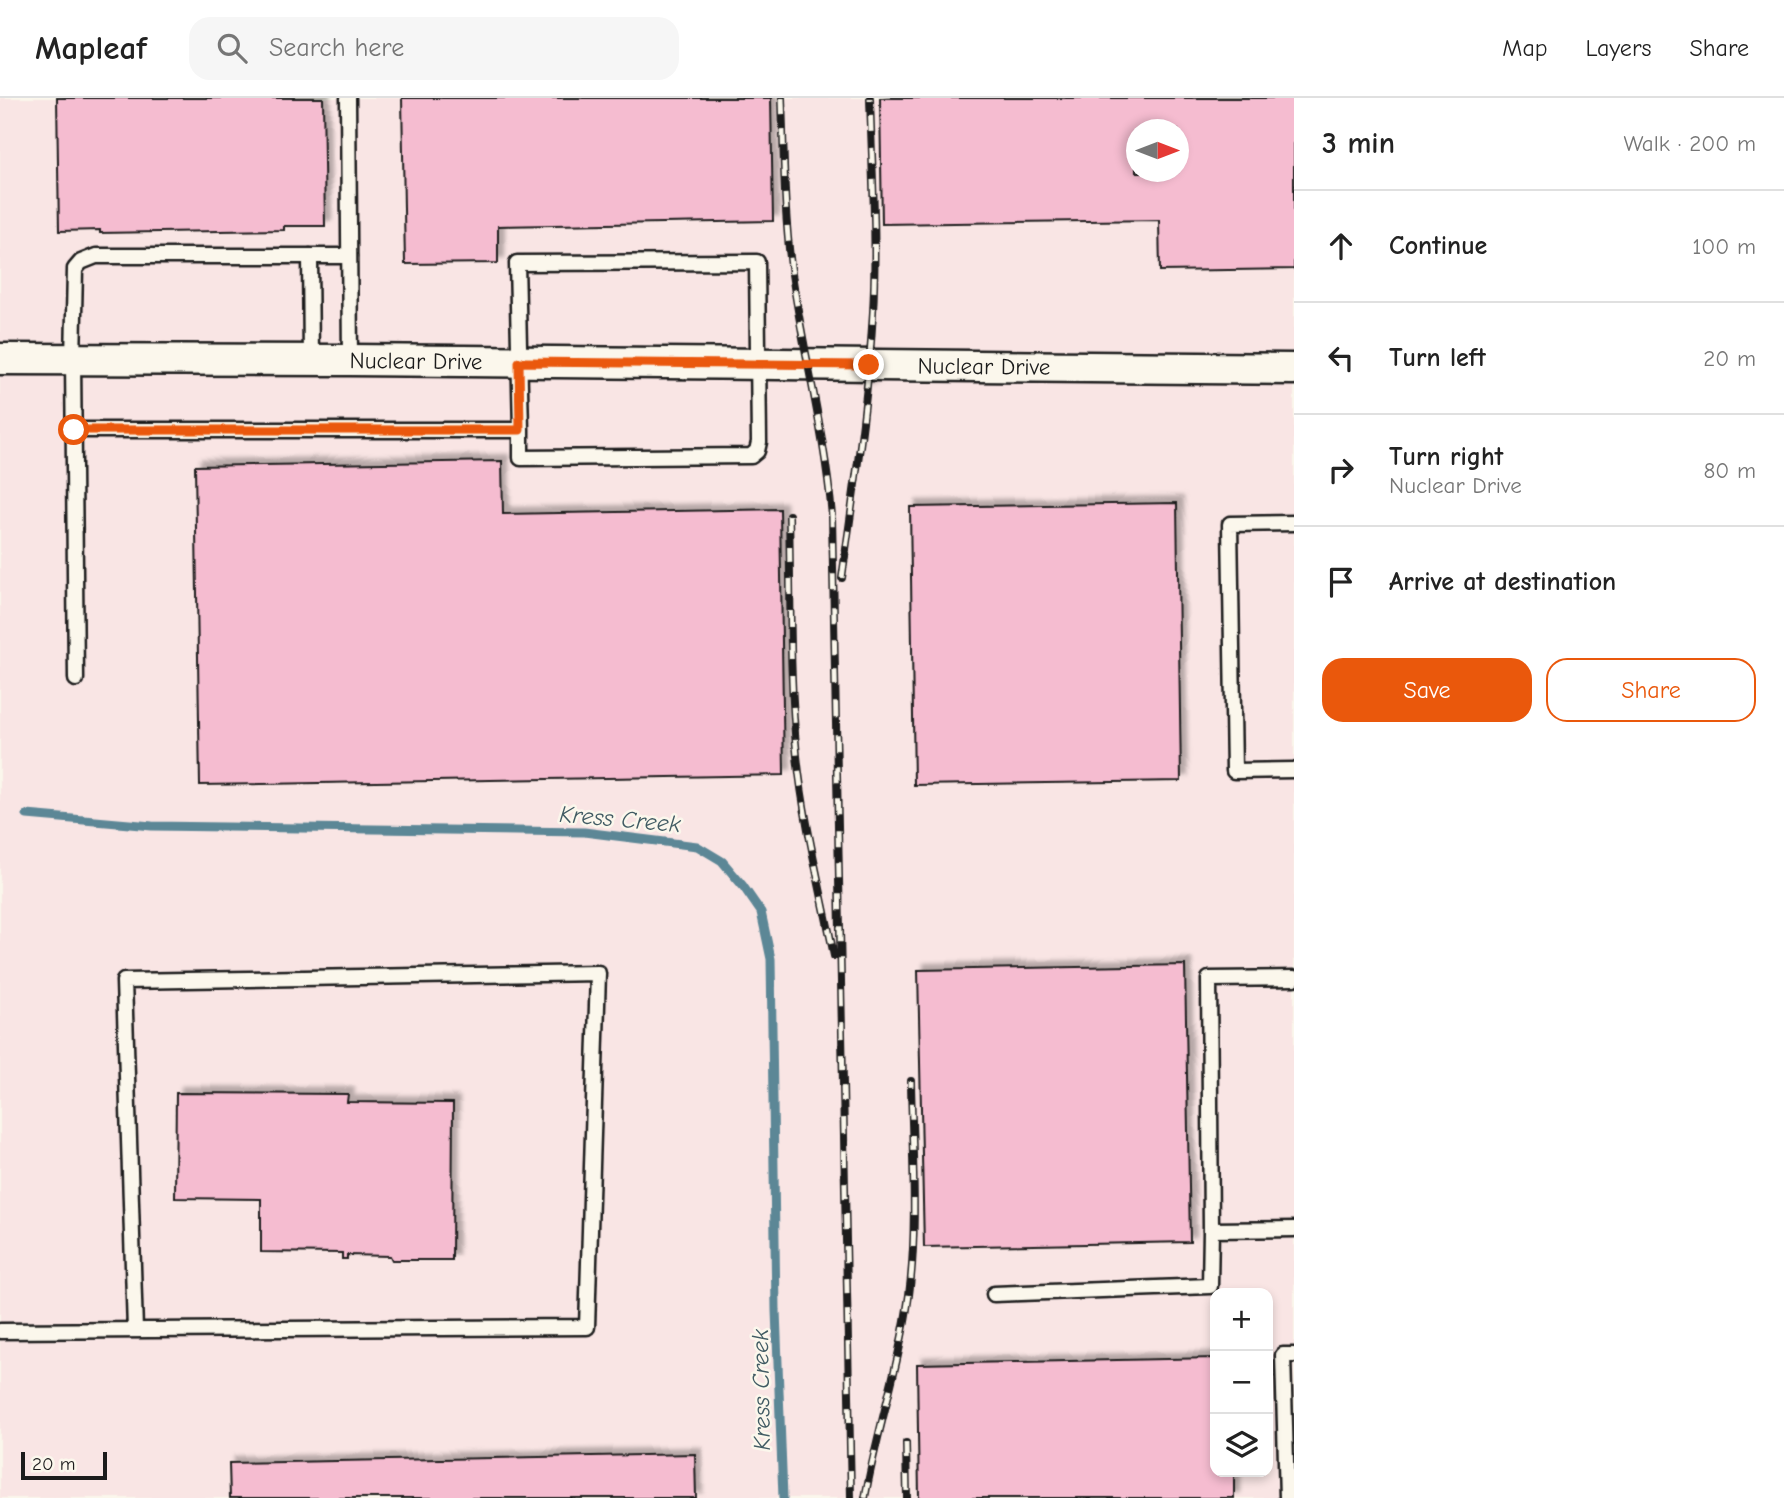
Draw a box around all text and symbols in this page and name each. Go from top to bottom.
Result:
search box [189,17,679,80]
text: Mapleaf [35,29,147,67]
icon: search [213,29,251,67]
text: Search here [269,33,404,63]
text: Map [1502,34,1548,62]
text: Layers [1586,34,1651,62]
text: Share [1689,34,1749,62]
north arrow [1126,119,1189,182]
text: 3 min [1322,126,1395,161]
text: Walk · 200 m [1623,130,1756,157]
icon: ahead [1322,227,1360,265]
text: Continue [1389,231,1487,261]
text: 100 m [1692,233,1756,260]
icon: left [1322,339,1360,377]
text: Turn left [1389,343,1486,373]
text: 20 m [1703,345,1756,372]
street label: Nuclear Drive [349,347,483,375]
route end [853,349,884,380]
street label: Nuclear Drive [917,352,1050,381]
route start [58,414,89,445]
text: Turn right [1389,442,1503,472]
icon: right [1322,451,1360,489]
text: 80 m [1703,457,1756,484]
text: Nuclear Drive [1389,472,1522,499]
icon: arrive [1322,563,1360,601]
text: Arrive at destination [1389,567,1616,597]
button: Save [1322,658,1532,722]
button: Share [1546,658,1756,722]
water label: Kress Creek [558,800,682,838]
map controls [1210,1288,1273,1477]
button: + [1210,1288,1273,1351]
water label: Kress Creek [746,1329,776,1451]
button: − [1210,1351,1273,1414]
button: layers [1210,1414,1273,1477]
scale bar [21,1449,107,1481]
text: 20 m [32,1453,76,1475]

